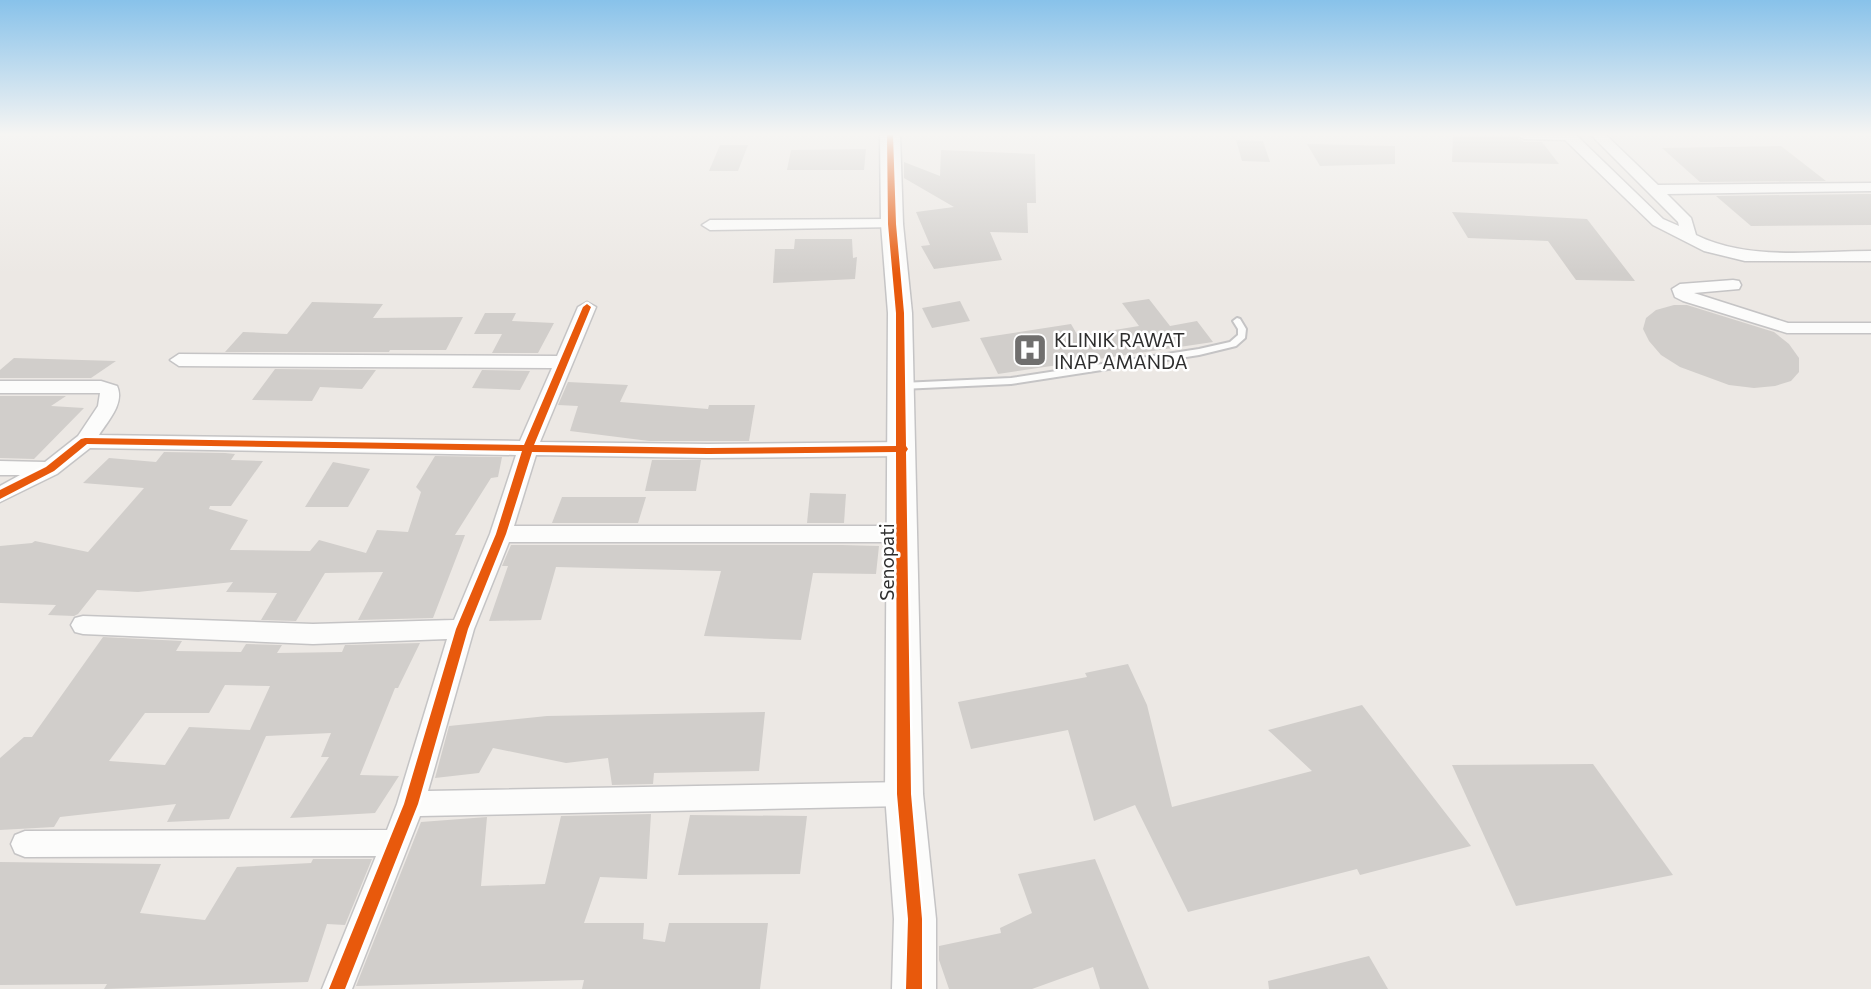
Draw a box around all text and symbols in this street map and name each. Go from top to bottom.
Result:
place label: KLINIK RAWAT INAP AMANDA [1054,328,1188,373]
hospital icon: KLINIK RAWAT INAP AMANDA [1011,331,1049,369]
street label: Senopati [875,523,898,601]

